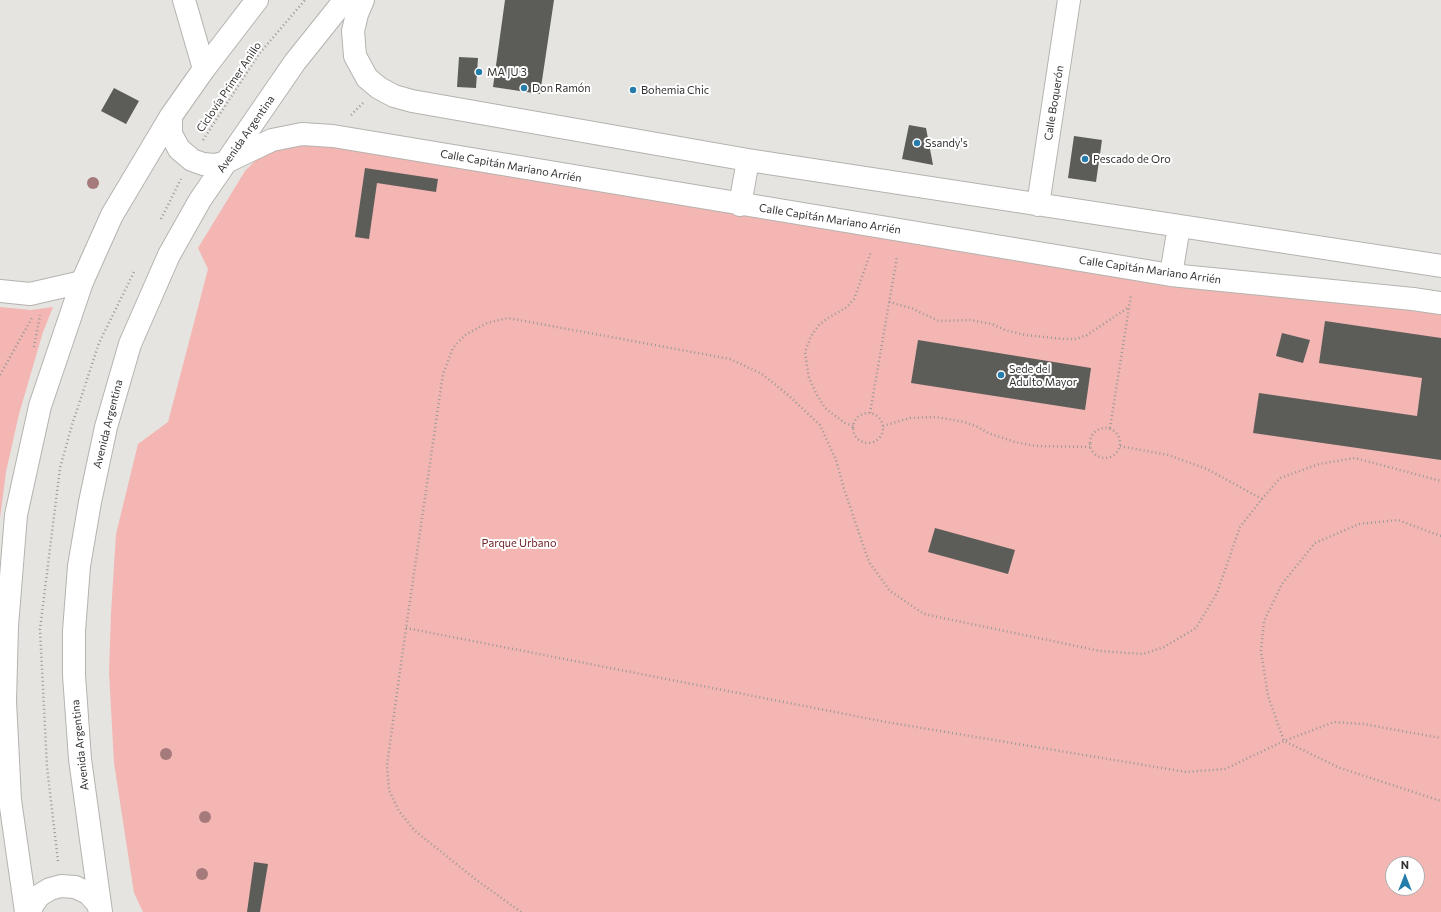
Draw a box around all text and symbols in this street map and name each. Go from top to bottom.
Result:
street label: Ciclovía Primer Anillo [194,39,264,135]
street label: Calle Boquerón [1042,64,1066,142]
place label: MA JU 3 [487,65,527,79]
marker: MA JU 3 [474,67,484,77]
place label: Don Ramón [532,81,591,95]
marker: Don Ramón [519,83,529,93]
place label: Bohemia Chic [641,83,709,97]
marker: Bohemia Chic [628,85,638,95]
street label: Avenida Argentina [214,93,278,175]
place label: Ssandy's [925,136,968,150]
marker: Ssandy's [912,138,922,148]
street label: Calle Capitán Mariano Arrién [439,147,583,185]
place label: Pescado de Oro [1093,152,1171,166]
marker: Pescado de Oro [1080,154,1090,164]
street label: Calle Capitán Mariano Arrién [758,201,902,237]
street label: Calle Capitán Mariano Arrién [1078,253,1222,287]
place label: Sede del Adulto Mayor [1009,362,1077,388]
marker: Sede del Adulto Mayor [996,370,1006,380]
street label: Avenida Argentina [91,378,125,470]
park label: Parque Urbano [482,536,556,550]
street label: Avenida Argentina [69,699,91,791]
north arrow [1385,856,1425,896]
text: N [1401,858,1409,871]

